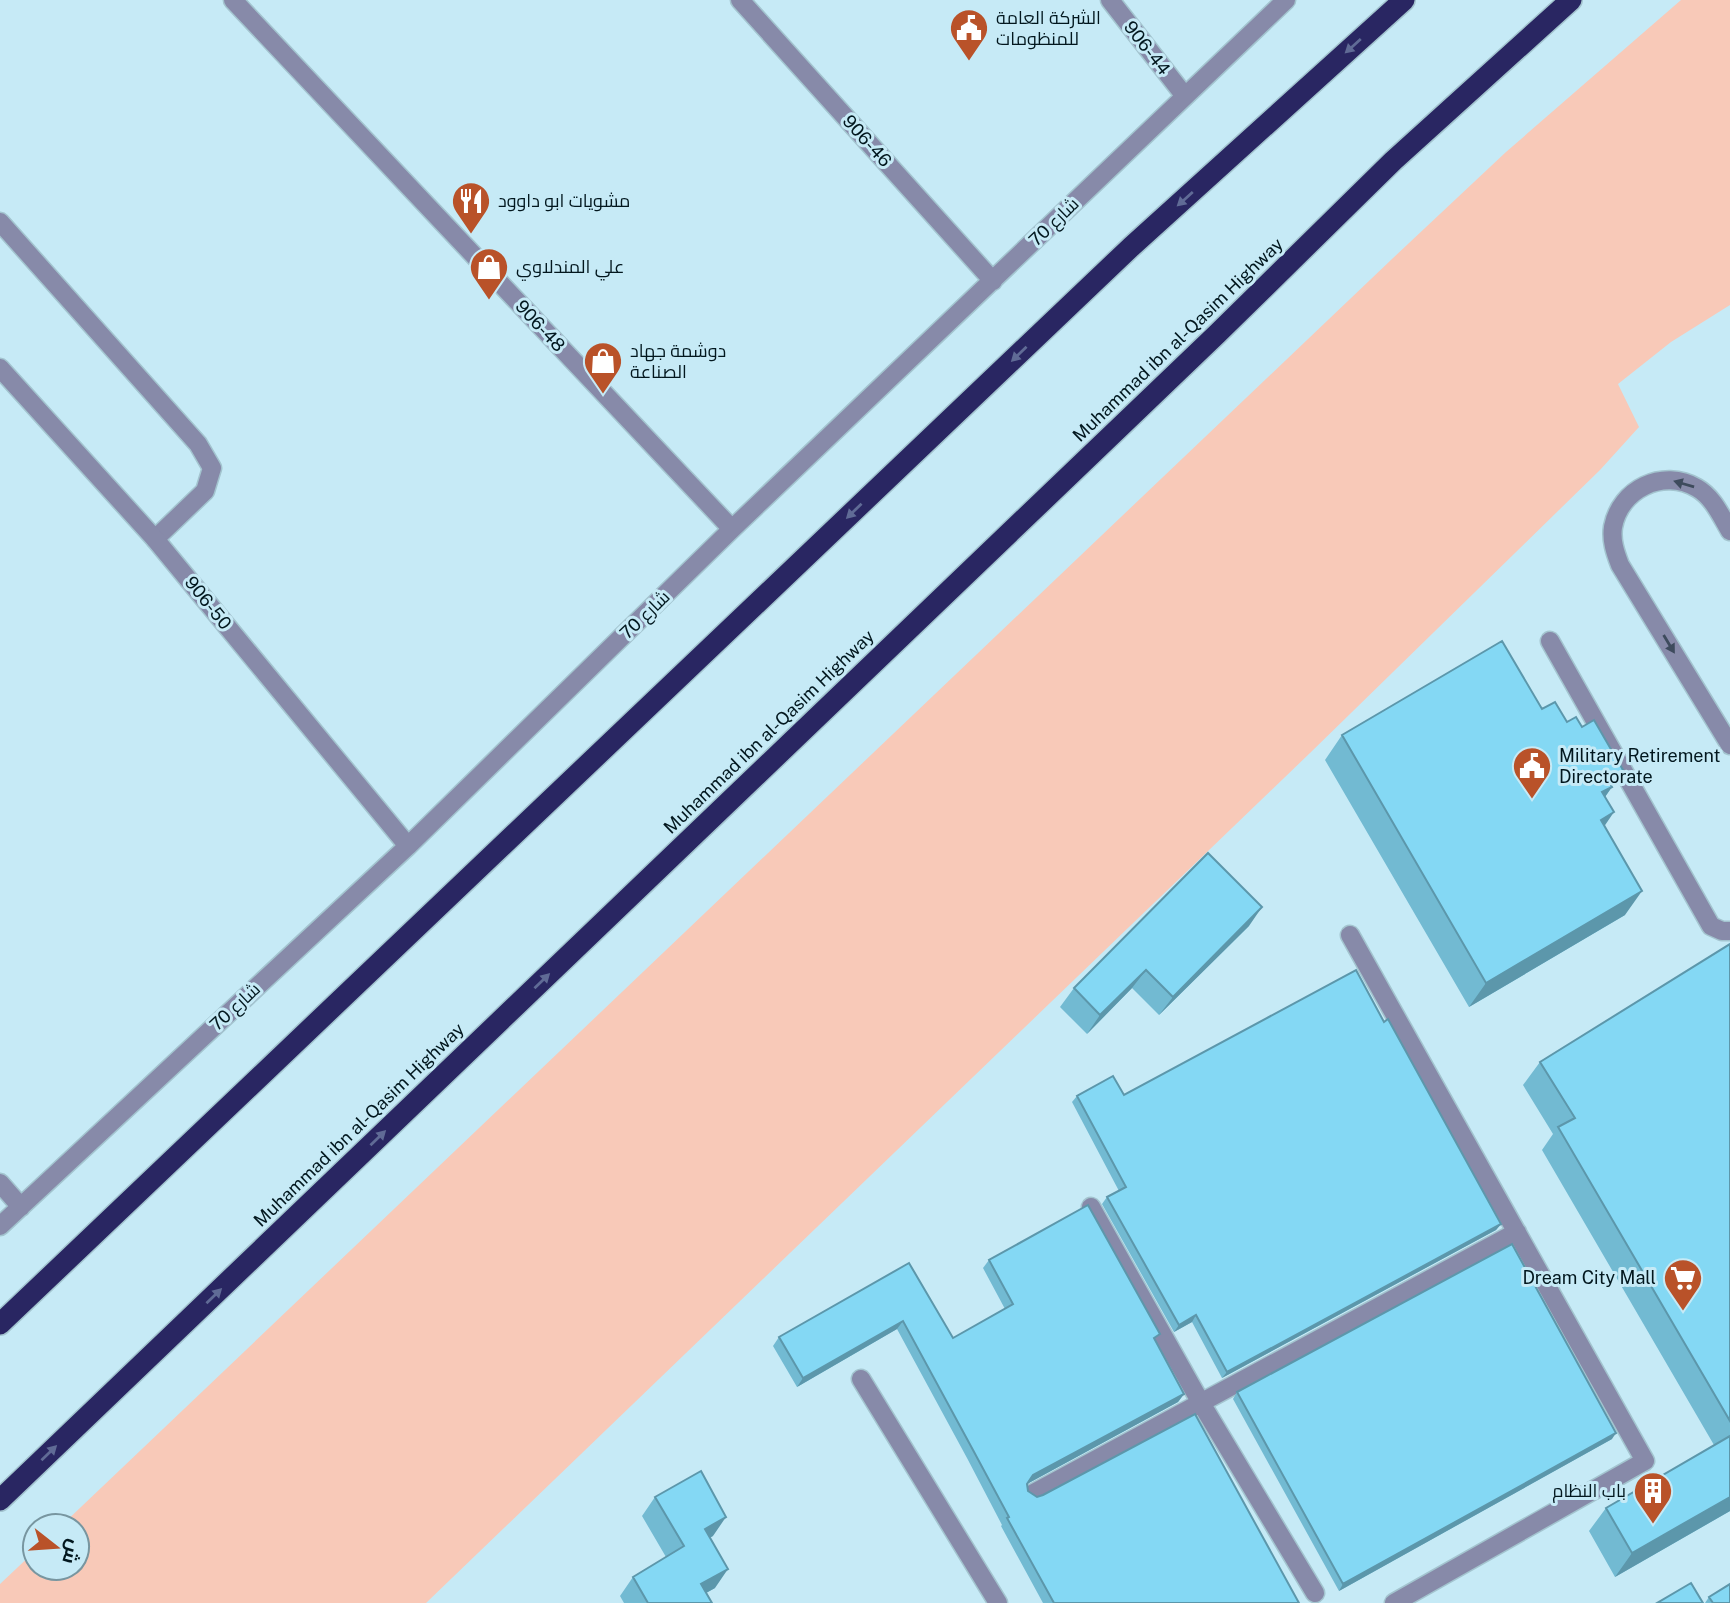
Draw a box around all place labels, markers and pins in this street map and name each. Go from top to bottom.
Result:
public building icon: الشركة العامة للمنظومات [948,7,990,62]
place label: الشركة العامة للمنظومات [996,7,1101,50]
restaurant icon: مشويات ابو داوود [450,180,492,235]
place label: مشويات ابو داوود [498,190,630,212]
shop icon: علي المندلاوي [468,246,510,301]
place label: علي المندلاوي [516,256,624,281]
shop icon: دوشمة جهاد الصناعة [582,340,624,395]
place label: دوشمة جهاد الصناعة [630,340,726,382]
public building icon: Military Retirement Directorate [1511,745,1553,800]
place label: Military Retirement Directorate [1559,745,1721,787]
supermarket icon: Dream City Mall [1662,1257,1704,1312]
place label: Dream City Mall [1522,1267,1656,1288]
building icon: باب النظام [1632,1470,1674,1525]
place label: باب النظام [1552,1480,1626,1503]

